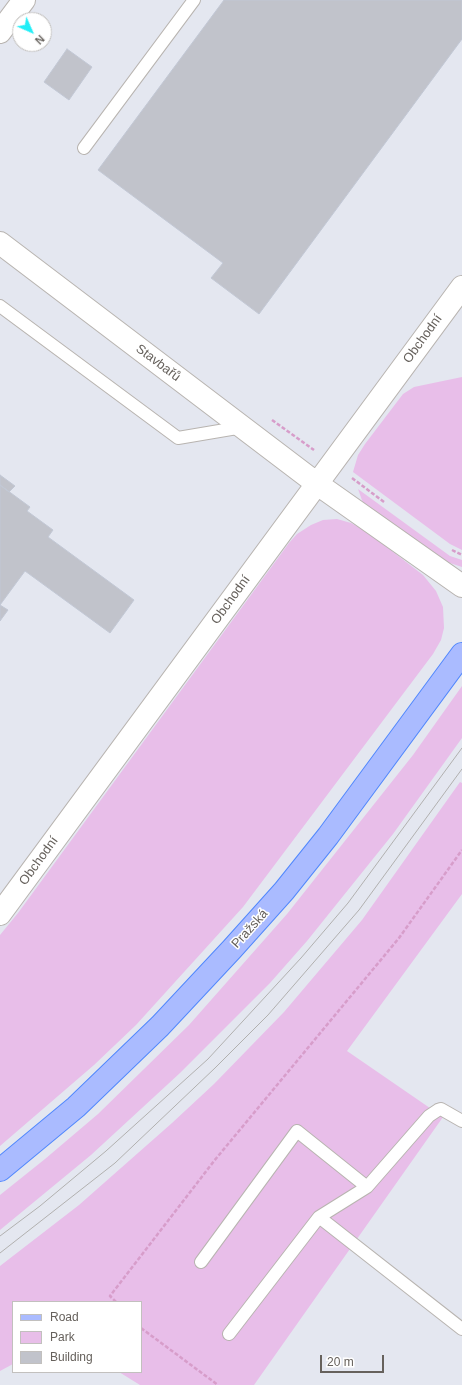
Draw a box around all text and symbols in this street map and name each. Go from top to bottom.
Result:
north arrow [12,12,52,52]
text: N [33,33,47,47]
street label: Obchodní [400,312,446,366]
street label: Stavbařů [133,341,183,385]
street label: Obchodní [208,573,254,627]
street label: Obchodní [16,834,62,888]
street label: Pražská [228,906,272,952]
legend [12,1301,142,1373]
text: Road [50,1310,79,1324]
text: Park [50,1330,75,1344]
scale bar [322,1347,386,1373]
text: Building [50,1350,93,1364]
text: 20 m [327,1355,354,1369]

